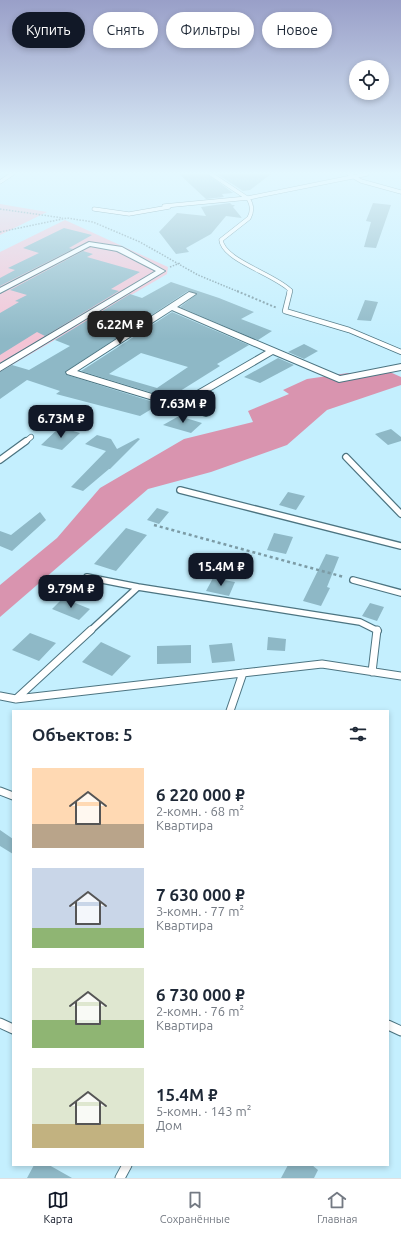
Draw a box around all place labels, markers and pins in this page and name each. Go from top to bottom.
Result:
pin: 6.22M ₽ [83,311,157,345]
pin: 7.63M ₽ [146,390,220,424]
pin: 6.73M ₽ [24,405,98,439]
pin: 15.4M ₽ [184,553,258,587]
pin: 9.79M ₽ [34,575,108,609]

